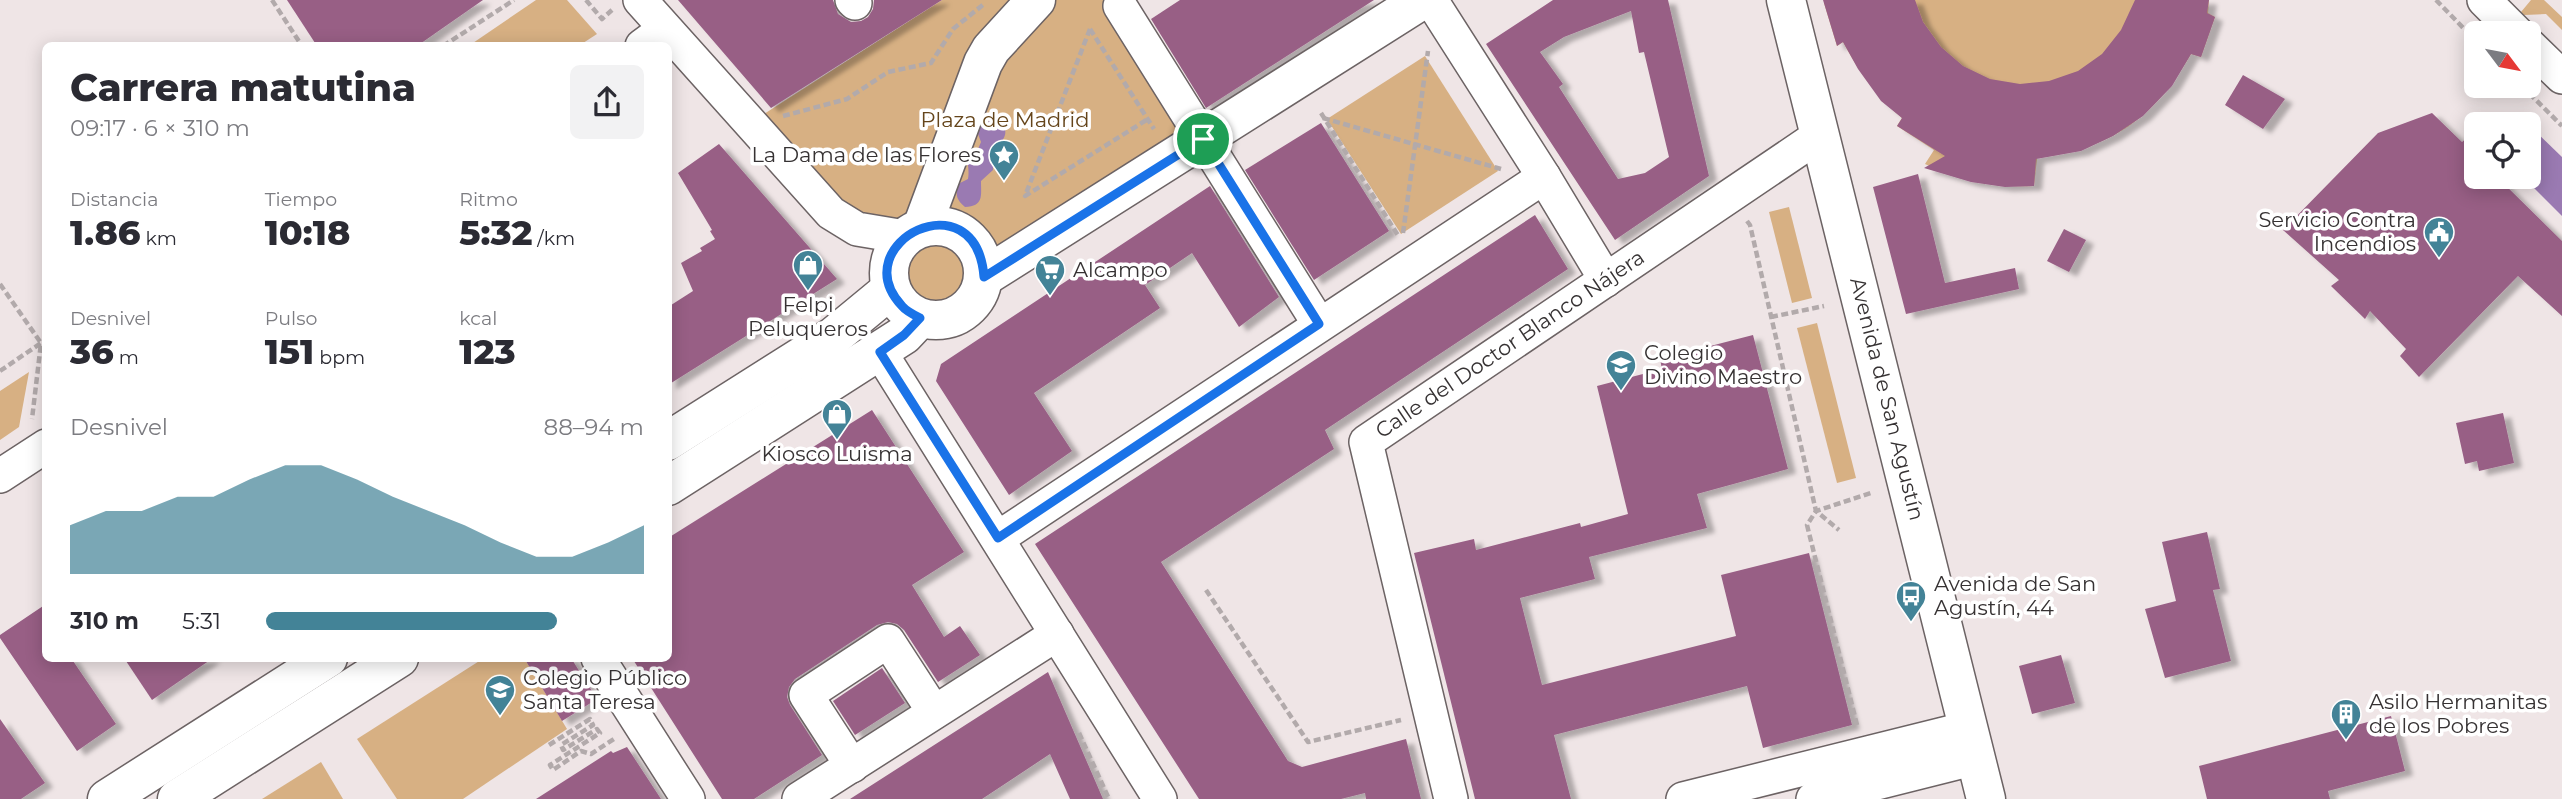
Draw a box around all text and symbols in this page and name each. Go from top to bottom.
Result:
north arrow [2464,21,2541,98]
map controls [2464,21,2541,189]
text: Carrera matutina [70,64,416,111]
button: share [570,65,644,139]
park label: Plaza de Madrid [921,107,1090,132]
pin [1173,109,1233,169]
button: locate [2464,112,2541,189]
text: 09:17 · 6 × 310 m [70,114,250,142]
icon: arrive [1184,120,1222,158]
place icon: La Dama de las Flores [987,138,1021,182]
place label: La Dama de las Flores [751,142,981,167]
text: Distancia [70,188,158,211]
text: Tiempo [265,188,337,211]
text: Ritmo [459,188,518,211]
place label: Servicio Contra Incendios [2258,207,2416,256]
text: 1.86 [70,211,141,254]
text: 10:18 [265,211,350,254]
text: 5:32 [459,211,532,254]
public building icon: Servicio Contra Incendios [2422,215,2456,259]
text: km [141,227,177,250]
text: /km [532,227,575,250]
street label: Calle del Doctor Blanco Nájera [1371,244,1649,443]
shop icon: Felpi Peluqueros [791,248,825,292]
supermarket icon: Alcampo [1033,253,1067,297]
place label: Alcampo [1073,257,1168,282]
street label: Avenida de San Agustín [1845,275,1930,523]
place label: Felpi Peluqueros [748,292,868,341]
text: Desnivel [70,307,151,330]
text: Pulso [265,307,317,330]
text: kcal [459,307,497,330]
text: 36 [70,330,114,373]
text: 151 [265,330,314,373]
text: 123 [459,330,516,373]
place label: Colegio Divino Maestro [1644,340,1802,389]
text: m [114,346,139,369]
text: bpm [314,346,365,369]
school or university icon: Colegio Divino Maestro [1604,348,1638,392]
shop icon: Kiosco Luisma [820,397,854,441]
text: Desnivel [70,413,168,441]
text: 88–94 m [544,413,644,441]
place label: Kiosco Luisma [761,441,913,466]
place label: Avenida de San Agustín, 44 [1934,571,2096,620]
bus stop icon: Avenida de San Agustín, 44 [1894,579,1928,623]
text: 310 m [70,607,139,635]
text: 5:31 [182,607,221,635]
place label: Colegio Público Santa Teresa [523,665,687,714]
school or university icon: Colegio Público Santa Teresa [483,673,517,717]
place label: Asilo Hermanitas de los Pobres [2369,689,2547,738]
building icon: Asilo Hermanitas de los Pobres [2329,697,2363,741]

